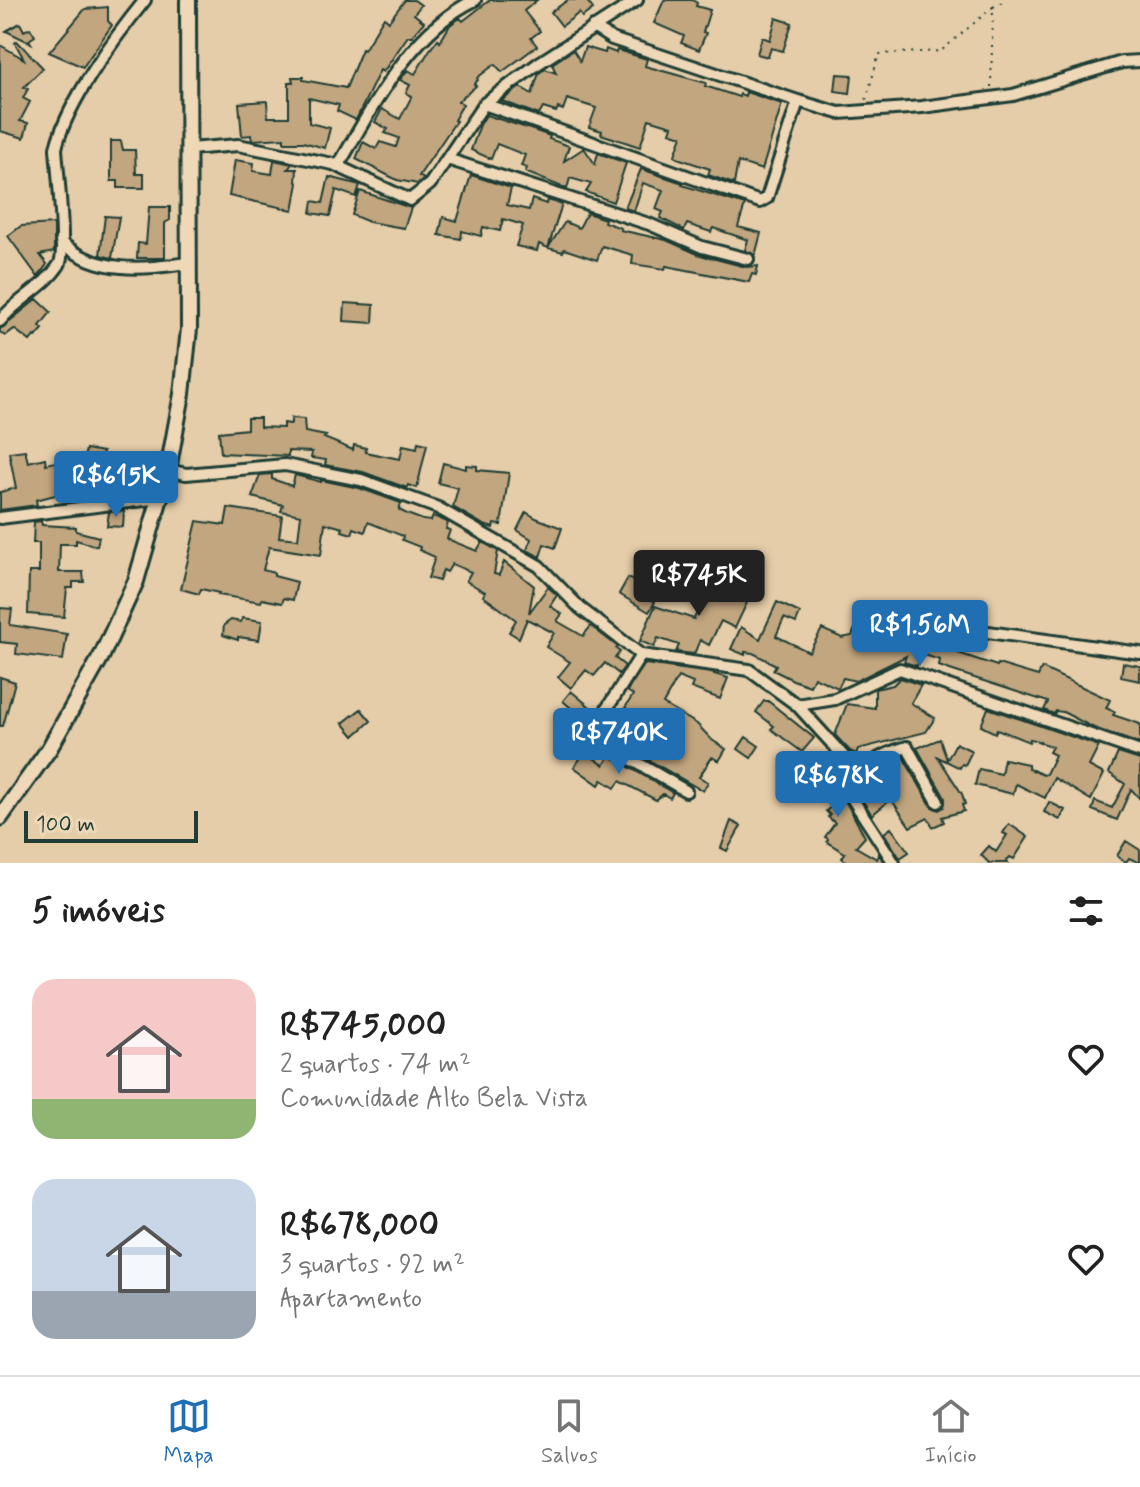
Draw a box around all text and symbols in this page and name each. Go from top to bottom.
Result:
pin: R$615K [51,451,181,519]
text: R$615K [72,460,160,494]
pin: R$745K [634,550,764,618]
text: R$745K [652,559,746,593]
pin: R$1.56M [846,600,994,668]
text: R$1.56M [870,609,970,643]
pin: R$740K [554,708,684,776]
text: R$740K [571,717,667,751]
pin: R$678K [773,751,903,819]
text: R$678K [793,760,883,794]
scale bar [24,807,198,843]
text: 100 m [36,811,95,839]
text: 5 imóveis [32,889,165,934]
icon: filters [1064,889,1108,933]
text: R$745,000 [280,1003,446,1048]
icon: home [96,1011,192,1107]
icon: heart [1064,1037,1108,1081]
text: 2 quartos · 74 m² [280,1048,471,1082]
text: Comunidade Alto Bela Vista [280,1082,588,1116]
text: R$678,000 [280,1203,439,1248]
icon: home [96,1211,192,1307]
icon: heart [1064,1237,1108,1281]
text: 3 quartos · 92 m² [280,1248,465,1282]
text: Apartamento [280,1282,422,1316]
tab: Mapa [164,1394,214,1470]
tab: Salvos [541,1394,598,1470]
tab: Início [925,1394,976,1470]

